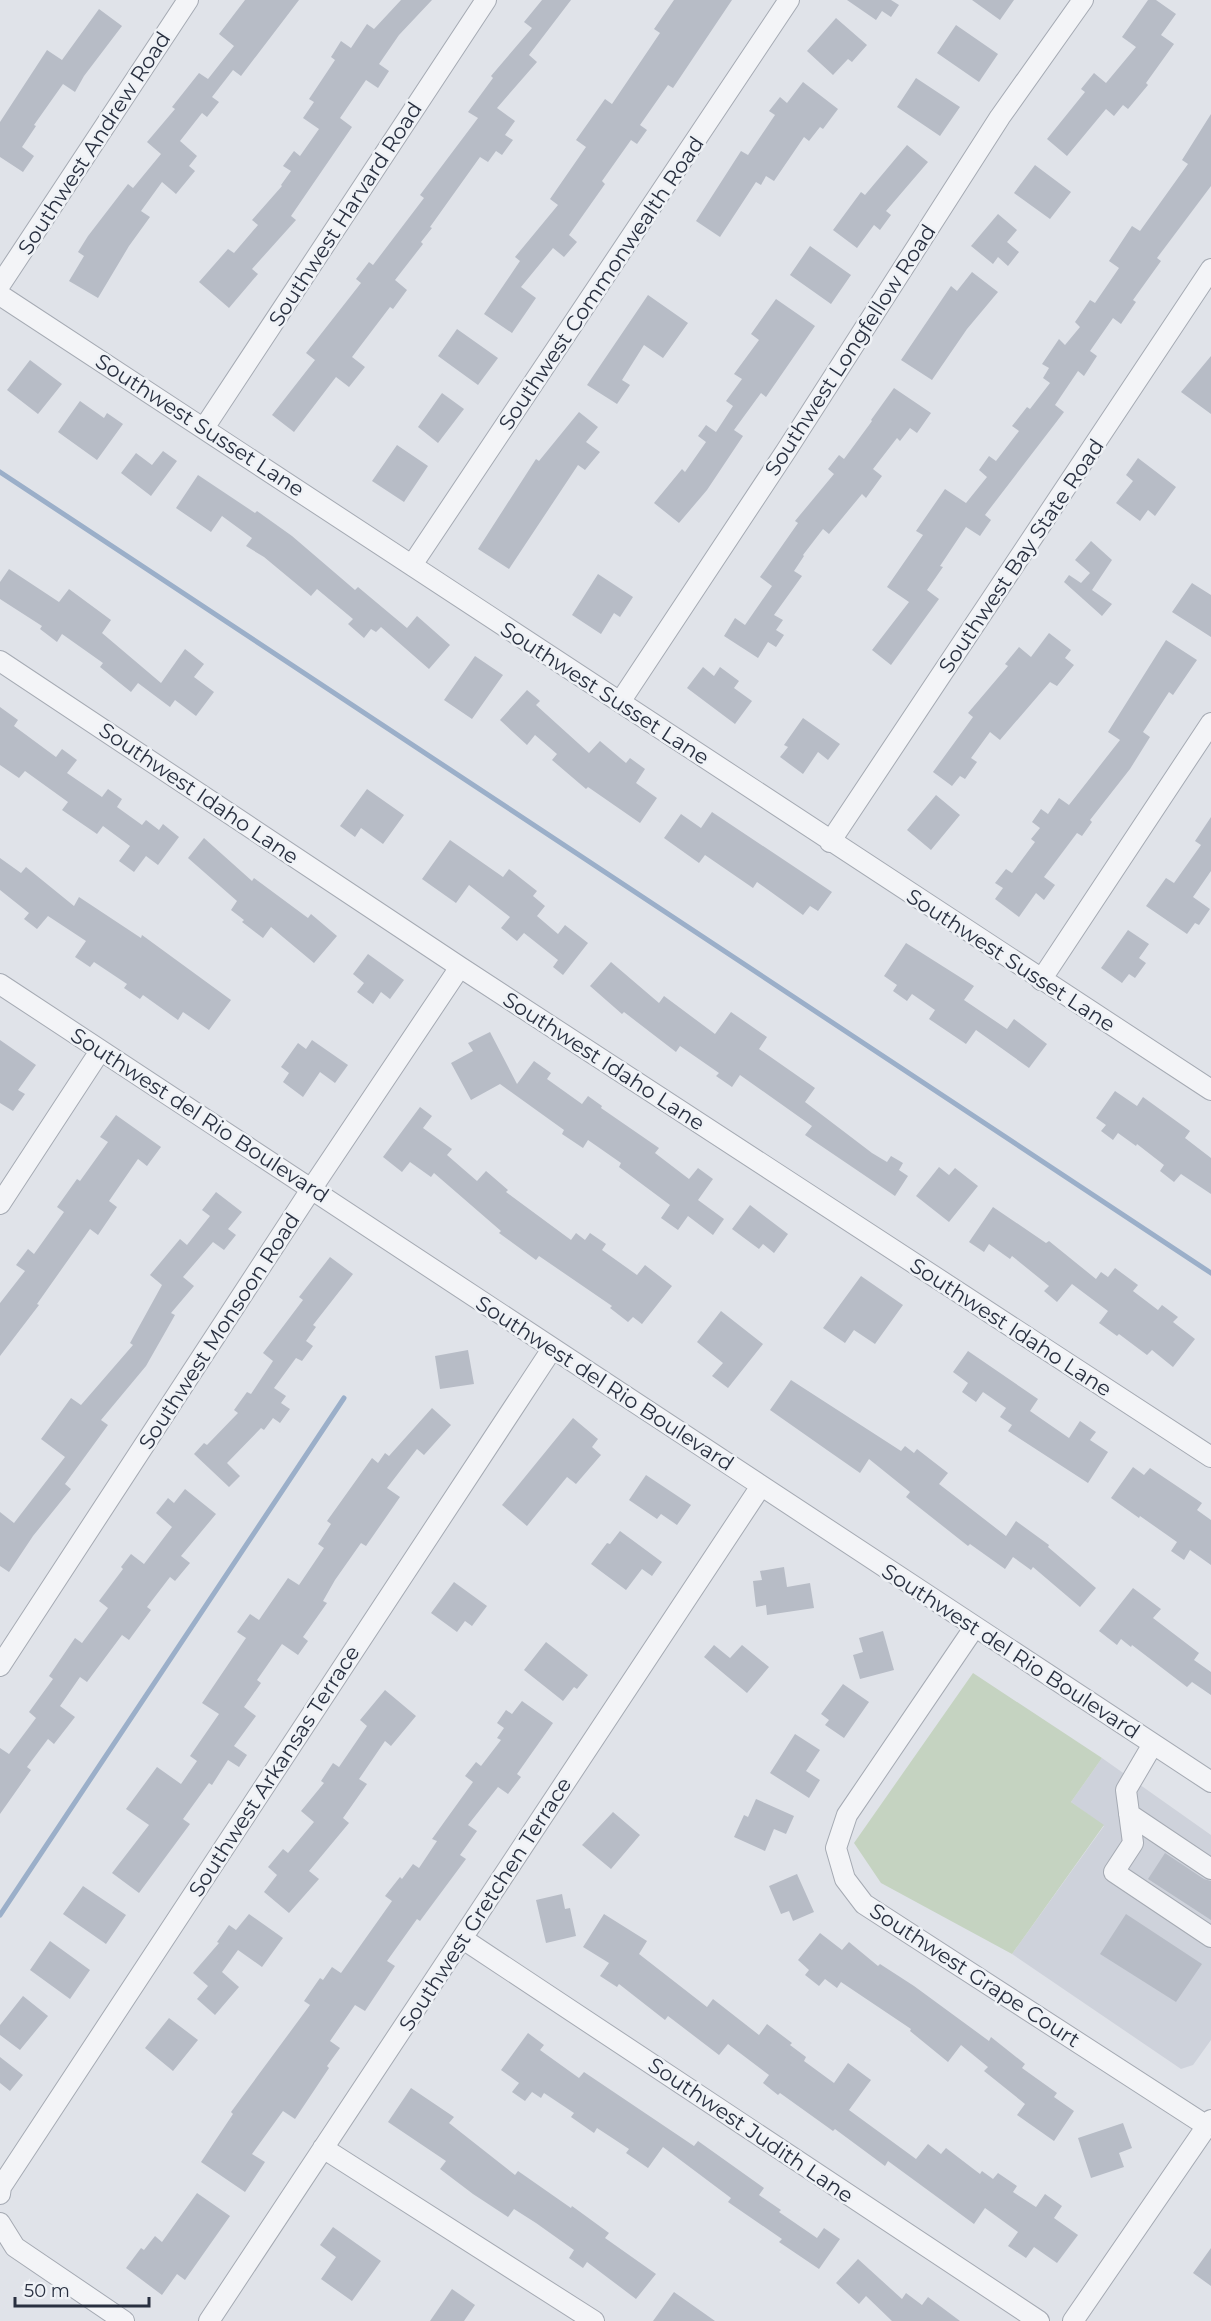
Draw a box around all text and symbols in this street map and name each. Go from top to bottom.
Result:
street label: Southwest Andrew Road [12,27,176,259]
street label: Southwest Harvard Road [263,97,427,331]
street label: Southwest Commonwealth Road [493,132,709,434]
street label: Southwest Longfellow Road [759,220,941,480]
street label: Southwest Susset Lane [91,348,309,502]
street label: Southwest Bay State Road [933,434,1109,678]
street label: Southwest Susset Lane [496,616,714,770]
street label: Southwest Idaho Lane [94,717,304,869]
street label: Southwest Susset Lane [902,883,1120,1037]
street label: Southwest Idaho Lane [499,986,709,1136]
street label: Southwest del Rio Boulevard [66,1022,334,1208]
street label: Southwest Monsoon Road [133,1208,305,1454]
street label: Southwest Idaho Lane [906,1252,1116,1402]
street label: Southwest del Rio Boulevard [471,1290,739,1476]
street label: Southwest del Rio Boulevard [877,1558,1145,1744]
street label: Southwest Arkansas Terrace [183,1641,365,1901]
street label: Southwest Gretchen Terrace [394,1772,576,2036]
street label: Southwest Grape Court [865,1898,1085,2052]
street label: Southwest Judith Lane [644,2052,858,2208]
scale bar [15,2270,148,2308]
text: 50 m [24,2280,70,2302]

